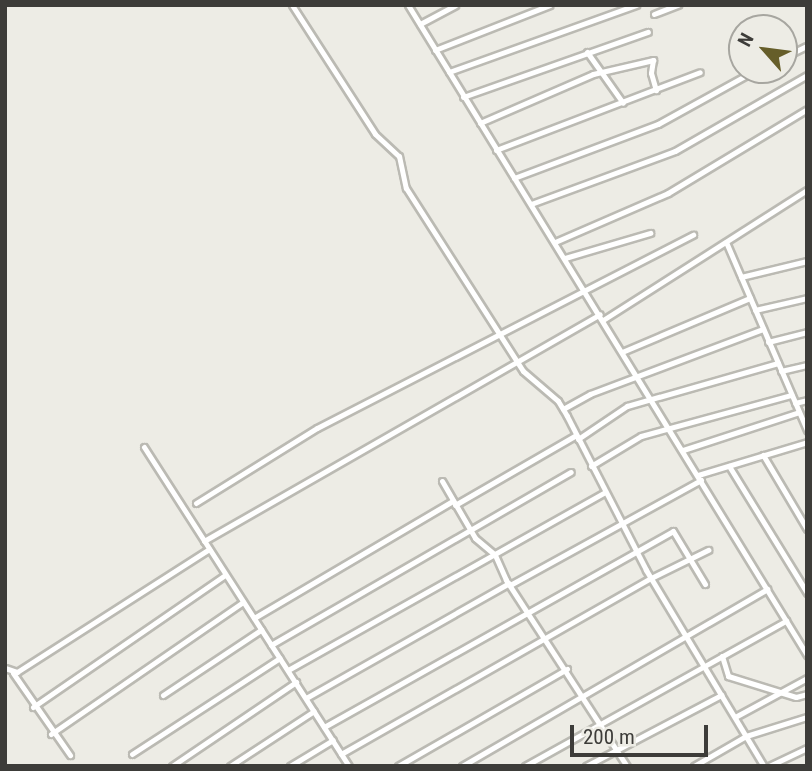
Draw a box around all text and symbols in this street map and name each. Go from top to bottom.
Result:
north arrow [728,14,798,84]
text: N [733,29,759,50]
scale bar [574,712,712,756]
text: 200 m [583,725,635,749]

